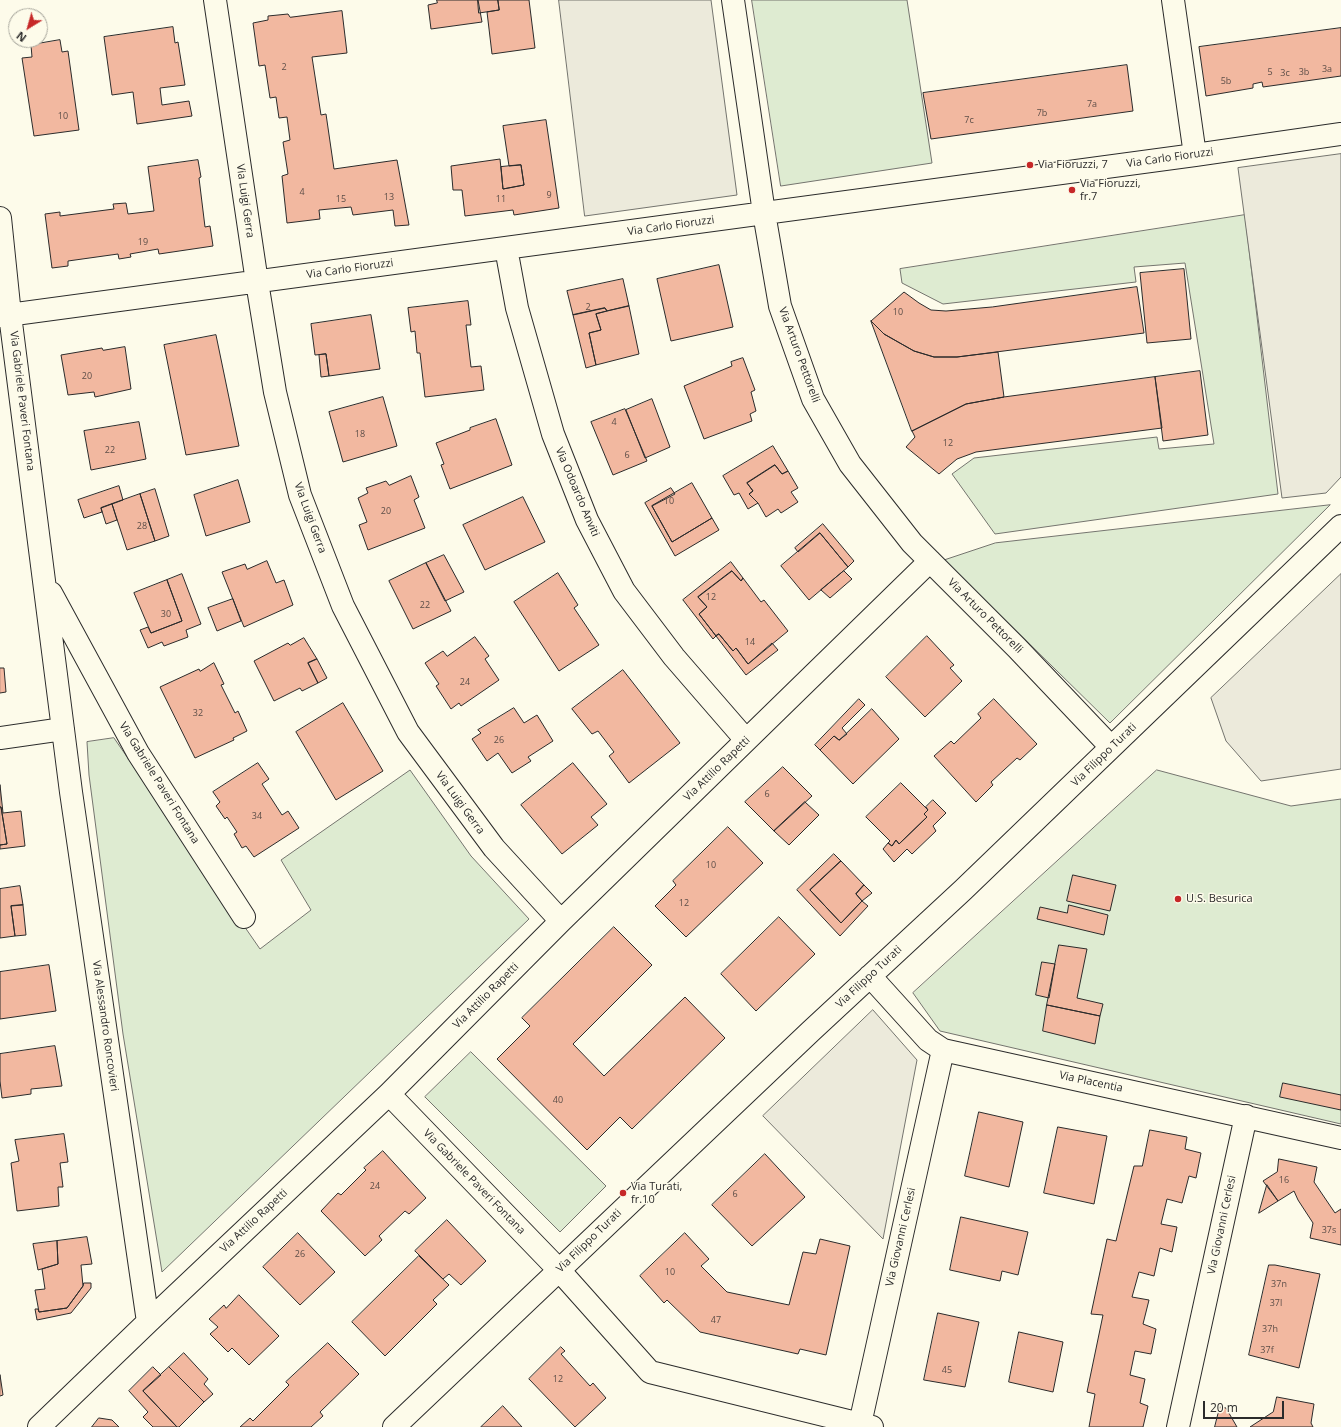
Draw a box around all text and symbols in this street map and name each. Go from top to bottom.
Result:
north arrow [8,8,48,48]
text: N [13,29,29,46]
house number: 2 [281,62,287,72]
house number: 3a [1322,64,1332,74]
house number: 5 [1267,67,1273,77]
house number: 3b [1299,67,1309,77]
house number: 3c [1280,68,1290,78]
house number: 5b [1221,76,1231,86]
house number: 7a [1087,99,1097,109]
house number: 7b [1037,108,1047,118]
house number: 10 [58,111,68,121]
house number: 7c [964,115,974,125]
street label: Via Carlo Fioruzzi [1126,145,1214,171]
place label: Via Fioruzzi, 7 [1038,158,1108,172]
marker: Via Fioruzzi, 7 [1025,160,1035,170]
street label: Via Luigi Gerra [233,163,257,239]
place label: Via Fioruzzi, fr.7 [1080,177,1141,203]
marker: Via Fioruzzi, fr.7 [1067,185,1077,195]
house number: 4 [299,187,305,197]
house number: 9 [546,190,552,200]
house number: 13 [384,192,394,202]
house number: 15 [336,194,346,204]
house number: 11 [496,194,506,204]
street label: Via Carlo Fioruzzi [627,213,715,239]
house number: 19 [138,237,148,247]
street label: Via Carlo Fioruzzi [306,256,394,282]
house number: 2 [585,302,591,312]
street label: Via Arturo Pettorelli [776,305,822,405]
house number: 10 [893,307,903,317]
street label: Via Gabriele Paveri Fontana [7,330,37,472]
house number: 20 [82,371,92,381]
house number: 4 [611,417,617,427]
house number: 18 [355,429,365,439]
house number: 12 [943,438,953,448]
house number: 22 [105,445,115,455]
street label: Via Odoardo Anviti [552,445,602,539]
house number: 6 [624,450,630,460]
street label: Via Luigi Gerra [291,481,329,555]
house number: 10 [664,496,674,506]
house number: 20 [381,506,391,516]
house number: 28 [137,521,147,531]
street label: Via Arturo Pettorelli [945,576,1025,656]
house number: 12 [706,592,716,602]
house number: 22 [420,600,430,610]
house number: 30 [161,609,171,619]
house number: 14 [745,637,755,647]
house number: 24 [460,677,470,687]
house number: 32 [193,708,203,718]
street label: Via Gabriele Paveri Fontana [116,720,202,846]
street label: Via Filippo Turati [1069,721,1139,789]
street label: Via Attilio Rapetti [681,734,753,804]
house number: 26 [494,735,504,745]
street label: Via Luigi Gerra [433,769,487,837]
house number: 6 [764,789,770,799]
house number: 34 [252,811,262,821]
house number: 10 [706,860,716,870]
place label: U.S. Besurica [1186,892,1253,906]
marker: U.S. Besurica [1173,894,1183,904]
house number: 12 [679,898,689,908]
street label: Via Filippo Turati [833,943,905,1011]
street label: Via Alessandro Roncovieri [89,960,121,1092]
street label: Via Attilio Rapetti [450,960,522,1032]
street label: Via Placentia [1058,1069,1124,1095]
house number: 40 [553,1095,563,1105]
street label: Via Gabriele Paveri Fontana [420,1127,528,1237]
street label: Via Giovanni Cerlesi [1205,1174,1239,1276]
house number: 16 [1279,1175,1289,1185]
place label: Via Turati, fr.10 [631,1180,682,1206]
house number: 24 [370,1181,380,1191]
street label: Via Attilio Rapetti [218,1186,290,1256]
street label: Via Giovanni Cerlesi [883,1186,919,1288]
marker: Via Turati, fr.10 [618,1188,628,1198]
house number: 6 [732,1189,738,1199]
street label: Via Filippo Turati [554,1207,624,1275]
house number: 37s [1322,1225,1336,1235]
house number: 26 [295,1249,305,1259]
house number: 10 [665,1267,675,1277]
house number: 37n [1271,1279,1287,1289]
house number: 37l [1270,1298,1282,1308]
house number: 47 [711,1315,721,1325]
house number: 37h [1262,1324,1278,1334]
house number: 37f [1260,1345,1274,1355]
house number: 45 [942,1365,952,1375]
house number: 12 [553,1374,563,1384]
scale bar [1205,1393,1286,1419]
text: 20 m [1210,1399,1238,1416]

